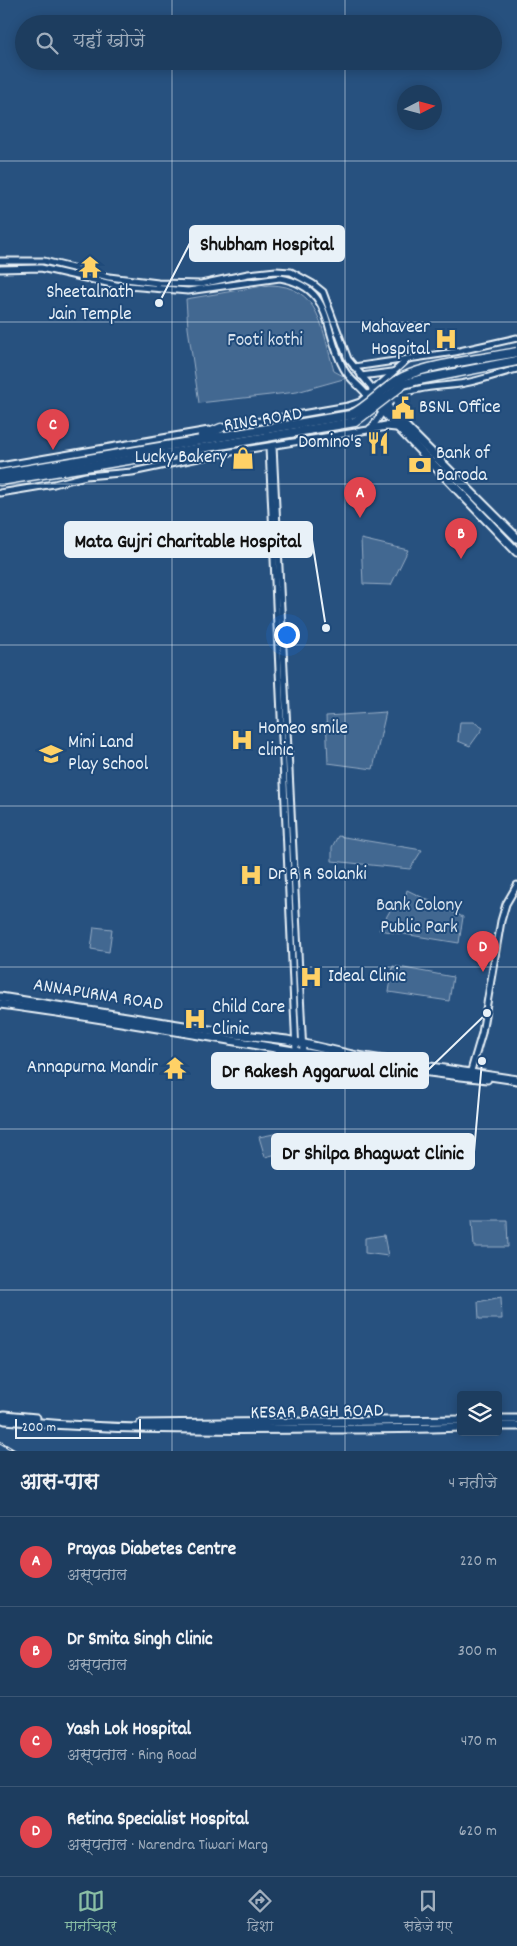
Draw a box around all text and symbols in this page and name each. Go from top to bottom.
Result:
search box [15,15,502,70]
icon: search [33,29,61,57]
text: यहाँ खोजें [73,29,145,56]
north arrow [397,85,442,130]
callout: Shubham Hospital [190,226,344,261]
text: Shubham Hospital [200,232,334,260]
temple icon: Sheetalnath Jain Temple [77,254,103,280]
place label: Sheetalnath Jain Temple [46,280,134,329]
place label: Mahaveer Hospital [361,315,430,364]
hospital icon: Mahaveer Hospital [433,326,459,352]
park label: Footi kothi [227,328,303,355]
public building icon: BSNL Office [390,395,416,421]
place label: BSNL Office [419,395,501,422]
street label: RING ROAD [222,401,304,440]
pin: C [37,409,69,450]
place label: Domino's [298,430,362,457]
restaurant icon: Domino's [365,430,391,456]
place label: Bank of Baroda [436,441,491,490]
place label: Lucky Bakery [135,445,227,472]
shop icon: Lucky Bakery [230,445,256,471]
bank icon: Bank of Baroda [407,452,433,478]
pin: A [344,477,376,518]
pin: B [445,518,477,559]
callout: Mata Gujri Charitable Hospital [65,522,312,557]
text: Mata Gujri Charitable Hospital [74,529,302,557]
your location [274,622,300,648]
place label: Homeo smile clinic [258,716,348,765]
hospital icon: Homeo smile clinic [229,727,255,753]
place label: Mini Land Play School [68,730,149,779]
school or university icon: Mini Land Play School [38,741,64,767]
hospital icon: Dr R R Solanki [238,862,264,888]
place label: Dr R R Solanki [268,862,367,889]
park label: Bank Colony Public Park [376,893,462,942]
pin: D [467,931,499,972]
hospital icon: Ideal Clinic [298,964,324,990]
place label: Ideal Clinic [328,964,406,991]
street label: ANNAPURNA ROAD [31,972,165,1020]
place label: Child Care Clinic [212,995,285,1044]
hospital icon: Child Care Clinic [182,1006,208,1032]
callout: Dr Rakesh Aggarwal Clinic [212,1053,428,1088]
place label: Annapurna Mandir [27,1055,158,1082]
temple icon: Annapurna Mandir [162,1055,188,1081]
text: Dr Rakesh Aggarwal Clinic [222,1059,418,1087]
callout: Dr Shilpa Bhagwat Clinic [272,1134,474,1169]
text: Dr Shilpa Bhagwat Clinic [282,1141,464,1169]
map controls [457,1391,502,1436]
button: layers [457,1391,502,1436]
street label: KESAR BAGH ROAD [250,1398,384,1428]
scale bar [15,1416,141,1439]
text: 200 m [22,1418,56,1438]
text: आस-पास [20,1469,99,1499]
text: 4 नतीजे [449,1472,497,1495]
text: Prayas Diabetes Centre [67,1537,236,1564]
text: A [32,1550,40,1573]
text: 220 m [460,1550,497,1573]
text: अस्पताल [67,1564,127,1587]
text: Dr Smita Singh Clinic [67,1627,213,1654]
text: B [32,1640,40,1663]
text: 300 m [458,1640,497,1663]
text: अस्पताल [67,1654,127,1677]
text: Yash Lok Hospital [67,1717,191,1744]
text: C [32,1730,40,1753]
text: 470 m [461,1730,497,1753]
text: अस्पताल · Ring Road [67,1744,197,1767]
text: Retina Specialist Hospital [67,1807,249,1834]
text: D [32,1820,40,1843]
text: 620 m [459,1820,497,1843]
text: अस्पताल · Narendra Tiwari Marg [67,1834,268,1857]
tab: मानचित्र [65,1887,116,1937]
tab: दिशा [246,1887,274,1937]
tab: सहेजे गए [404,1887,452,1937]

